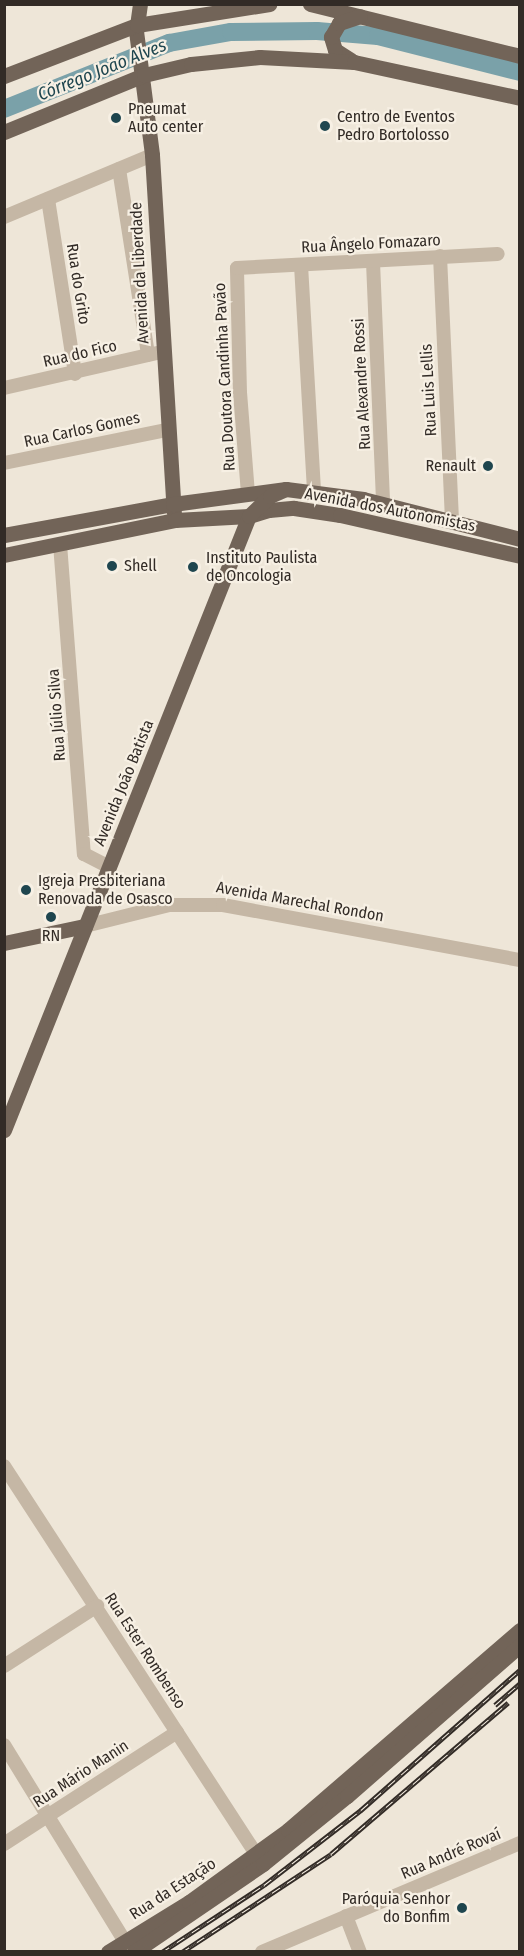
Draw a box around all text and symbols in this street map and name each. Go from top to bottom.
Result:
water label: Córrego João Alves [35,34,169,106]
place label: Pneumat Auto center [128,99,203,137]
place label: Centro de Eventos Pedro Bortolosso [337,107,455,145]
marker: Pneumat Auto center [109,111,123,125]
marker: Centro de Eventos Pedro Bortolosso [318,119,332,133]
street label: Avenida da Liberdade [127,202,153,344]
street label: Rua Ângelo Fomazaro [301,231,441,257]
street label: Rua do Grito [62,242,94,326]
street label: Rua Doutora Candinha Pavão [210,282,240,472]
street label: Rua Alexandre Rossi [349,318,375,450]
street label: Rua do Fico [41,336,119,372]
street label: Rua Luis Lellis [417,343,441,437]
street label: Rua Carlos Gomes [22,408,142,452]
place label: Renault [426,456,476,476]
marker: Renault [481,459,495,473]
street label: Avenida dos Autonomistas [303,484,477,536]
place label: Instituto Paulista de Oncologia [206,548,317,586]
place label: Shell [124,556,157,576]
marker: Instituto Paulista de Oncologia [184,558,202,576]
marker: Shell [105,559,119,573]
street label: Rua Júlio Silva [44,668,70,762]
street label: Avenida João Batista [90,717,158,849]
place label: Igreja Presbiteriana Renovada de Osasco [38,871,173,909]
street label: Avenida Marechal Rondon [215,878,385,926]
marker: Igreja Presbiteriana Renovada de Osasco [19,883,33,897]
marker: RN [44,910,58,924]
place label: RN [42,926,60,946]
street label: Rua Ester Rombenso [100,1589,190,1713]
street label: Rua Mário Manin [30,1736,132,1812]
street label: Rua André Rovaí [398,1824,504,1884]
street label: Rua da Estação [126,1854,220,1924]
place label: Paróquia Senhor do Bonfim [342,1889,450,1927]
marker: Paróquia Senhor do Bonfim [455,1901,469,1915]

